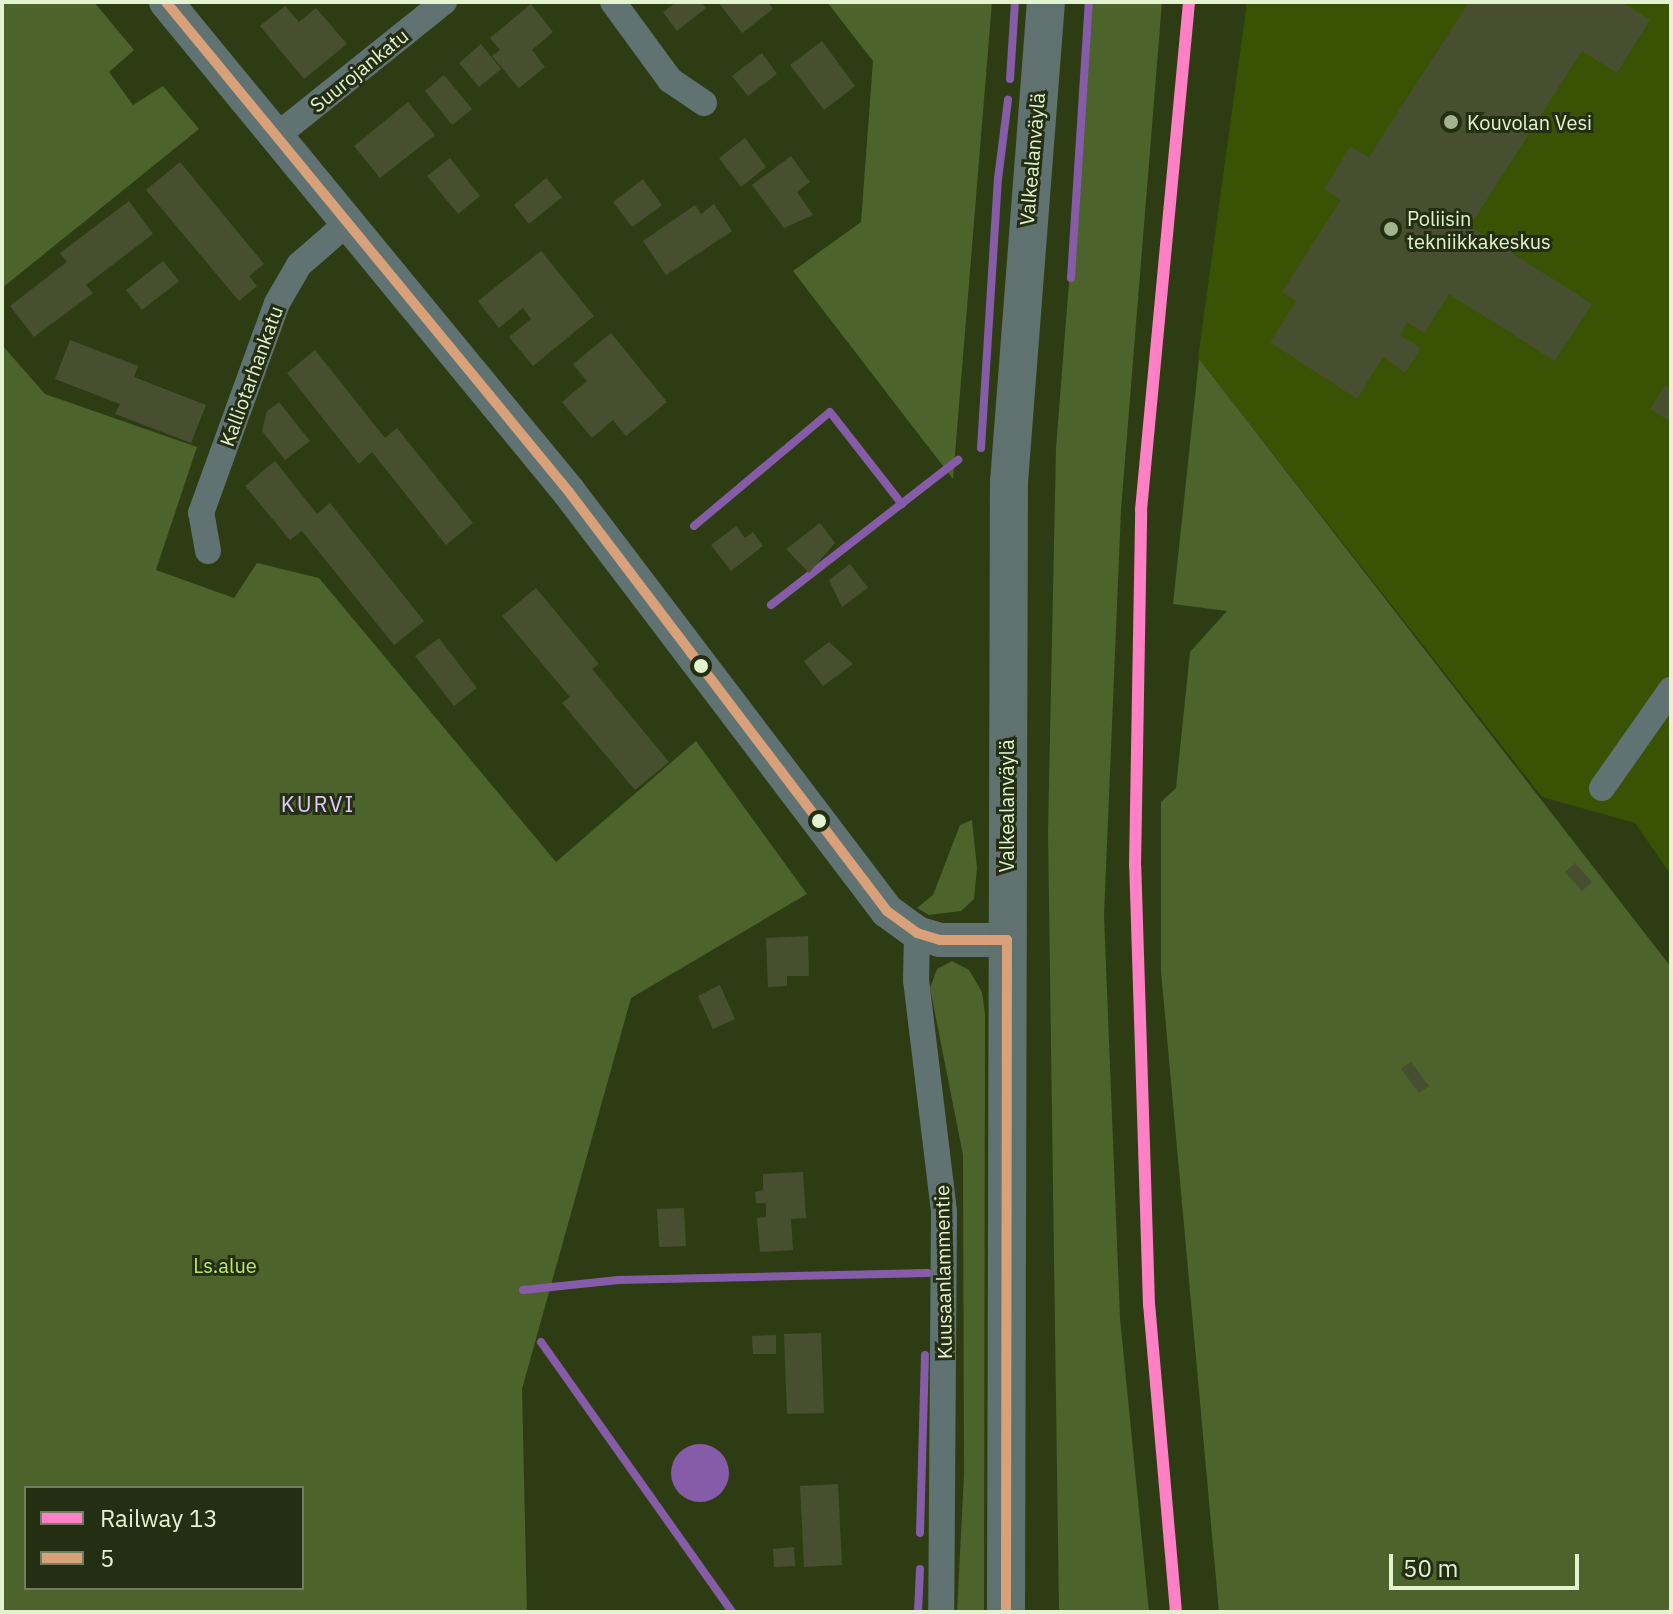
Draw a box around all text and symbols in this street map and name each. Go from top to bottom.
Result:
street label: Suurojankatu [305,23,413,117]
street label: Valkealanväylä [1014,92,1050,226]
place label: Kouvolan Vesi [1467,110,1592,134]
marker: Kouvolan Vesi [1442,113,1460,131]
place label: Poliisin tekniikkakeskus [1407,206,1551,253]
marker: Poliisin tekniikkakeskus [1382,220,1400,238]
street label: Kalliotarhankatu [214,302,288,450]
unlabelled marker [693,658,709,674]
street label: Valkealanväylä [994,739,1018,873]
district label: KURVI [281,791,355,817]
unlabelled marker [811,813,827,829]
street label: Kuusaanlammentie [929,1185,957,1359]
park label: Ls.alue [193,1253,257,1277]
legend [24,1486,304,1590]
text: Railway 13 [100,1502,218,1534]
scale bar [1393,1538,1583,1588]
text: 5 [100,1542,114,1574]
text: 50 m [1403,1552,1458,1584]

